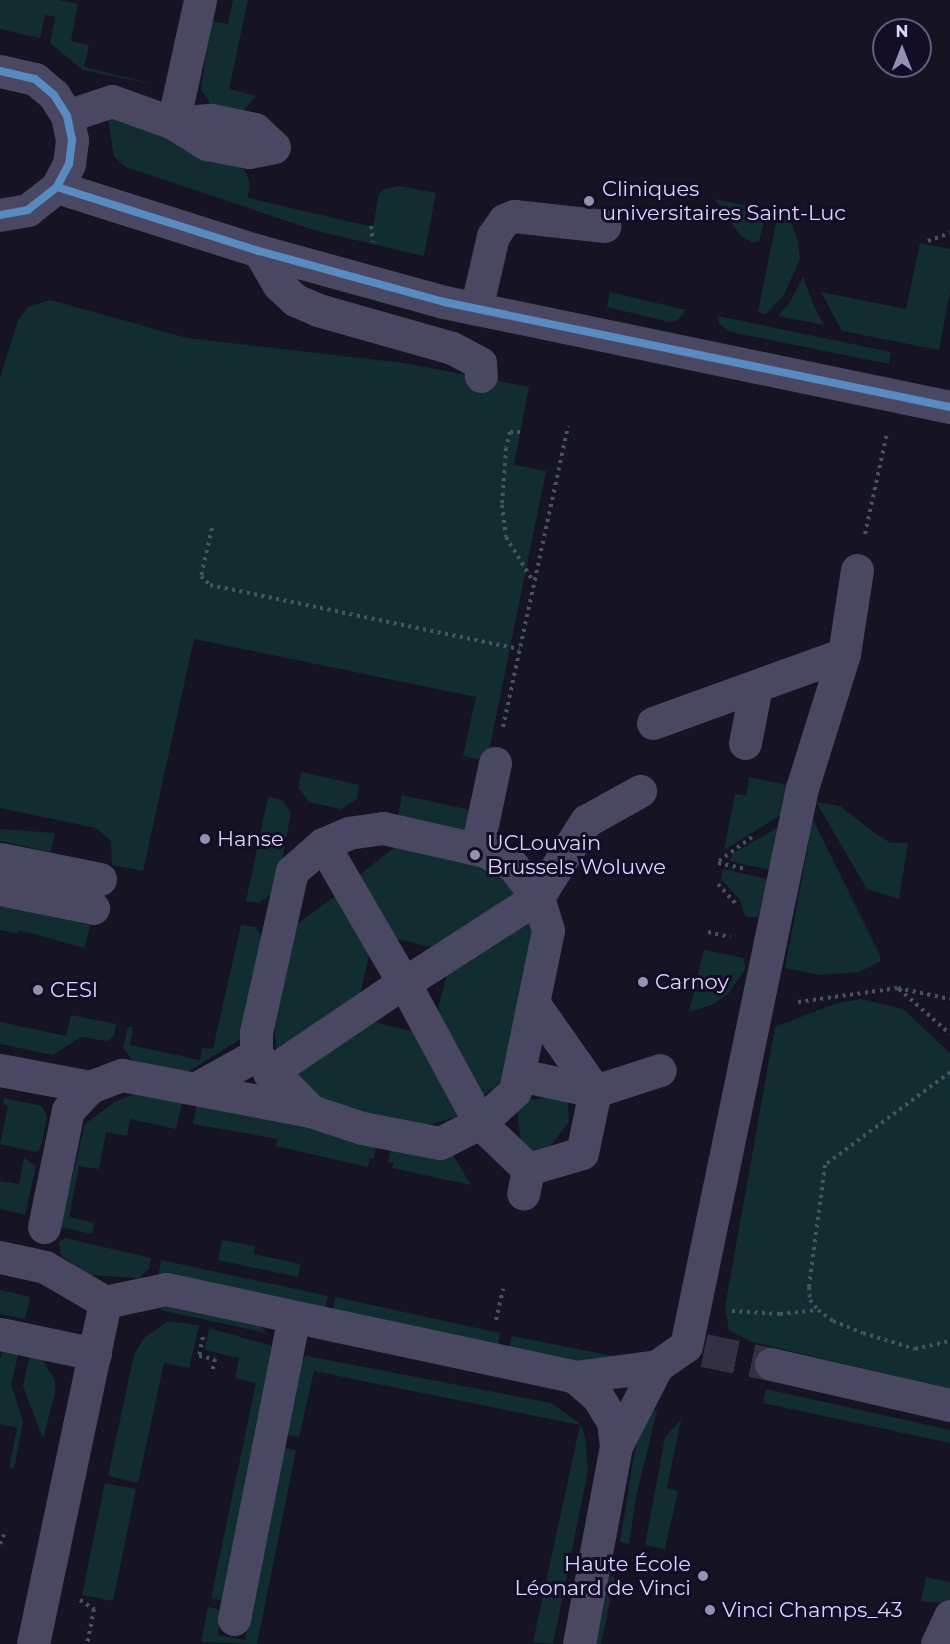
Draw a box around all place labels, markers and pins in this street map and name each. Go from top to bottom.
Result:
place label: Cliniques universitaires Saint-Luc [602,176,846,226]
marker: Cliniques universitaires Saint-Luc [580,192,598,210]
place label: Hanse [217,826,284,852]
place label: UCLouvain Brussels Woluwe [487,830,666,880]
marker: Hanse [198,832,212,846]
marker: UCLouvain Brussels Woluwe [468,848,482,862]
place label: Carnoy [655,969,729,995]
marker: Carnoy [636,975,650,989]
place label: CESI [50,977,98,1003]
marker: CESI [31,983,45,997]
place label: Haute École Léonard de Vinci [515,1551,691,1601]
marker: Haute École Léonard de Vinci [696,1569,710,1583]
place label: Vinci Champs_43 [722,1597,903,1623]
marker: Vinci Champs_43 [703,1603,717,1617]

